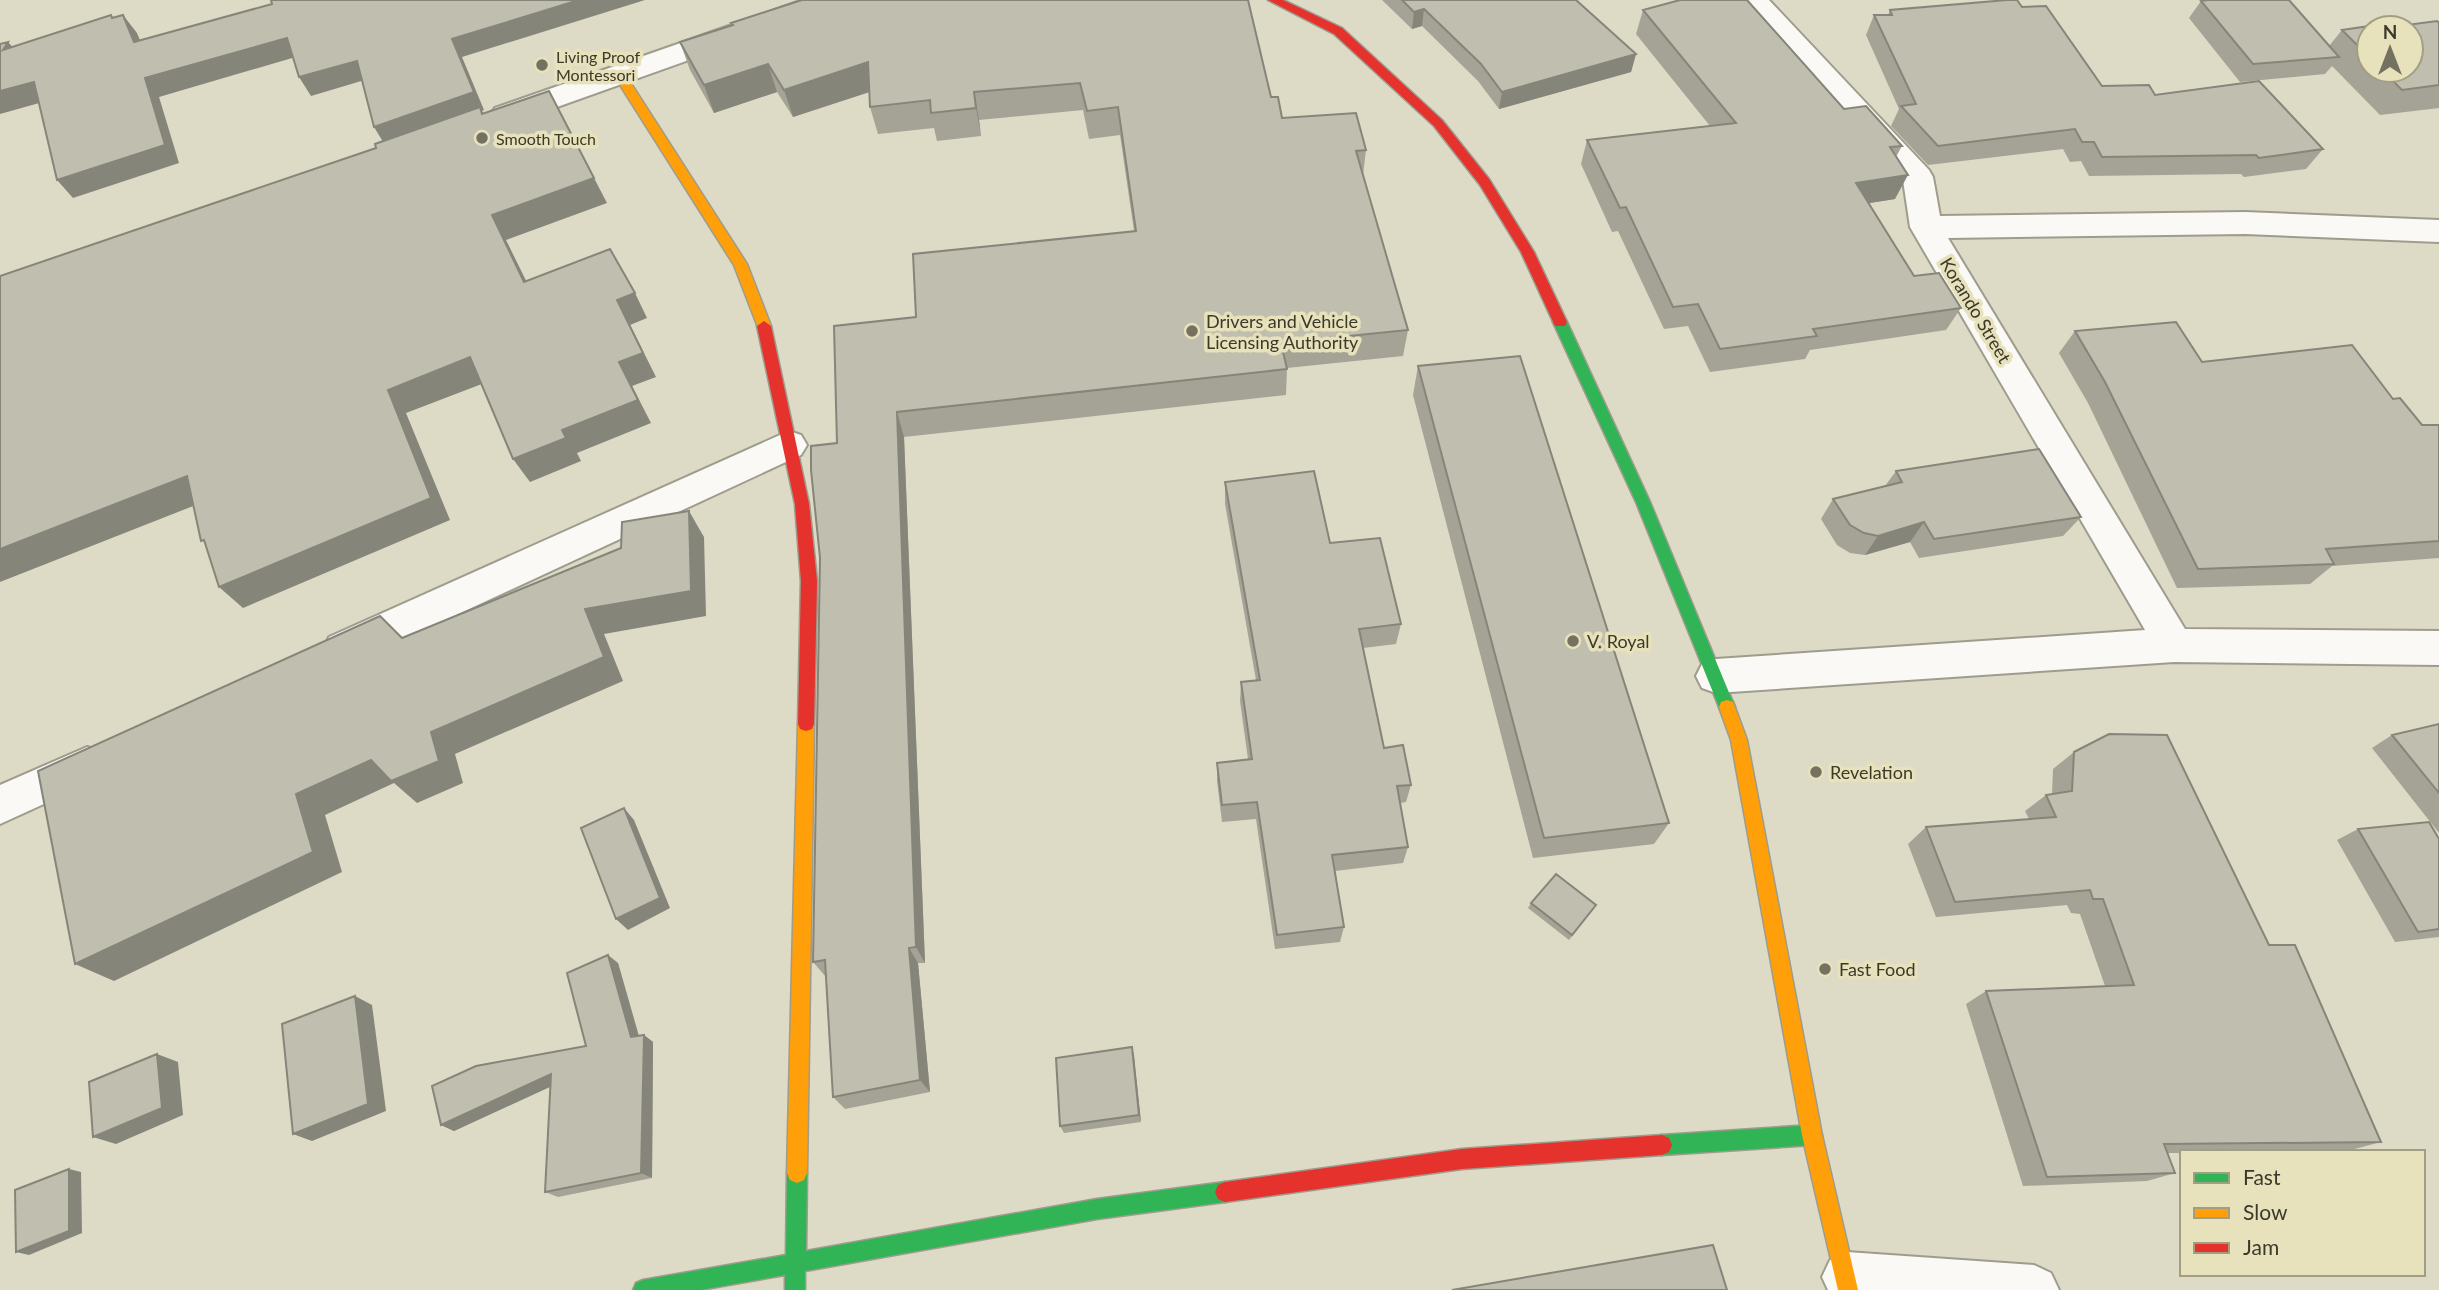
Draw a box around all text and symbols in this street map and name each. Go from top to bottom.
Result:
north arrow [2355,14,2425,84]
text: N [2383,20,2397,43]
place label: Living Proof Montessori [556,47,640,84]
marker: Living Proof Montessori [534,57,550,73]
place label: Smooth Touch [496,129,596,148]
marker: Smooth Touch [474,130,490,146]
street label: Korando Street [1936,253,2016,367]
place label: Drivers and Vehicle Licensing Authority [1206,310,1359,353]
marker: Drivers and Vehicle Licensing Authority [1184,323,1200,339]
place label: V. Royal [1587,630,1650,652]
marker: V. Royal [1565,633,1581,649]
place label: Revelation [1830,761,1913,783]
marker: Revelation [1808,764,1824,780]
place label: Fast Food [1839,958,1916,980]
marker: Fast Food [1817,961,1833,977]
legend [2180,1150,2425,1276]
text: Fast [2243,1164,2281,1189]
text: Slow [2243,1199,2288,1224]
text: Jam [2243,1234,2279,1259]

